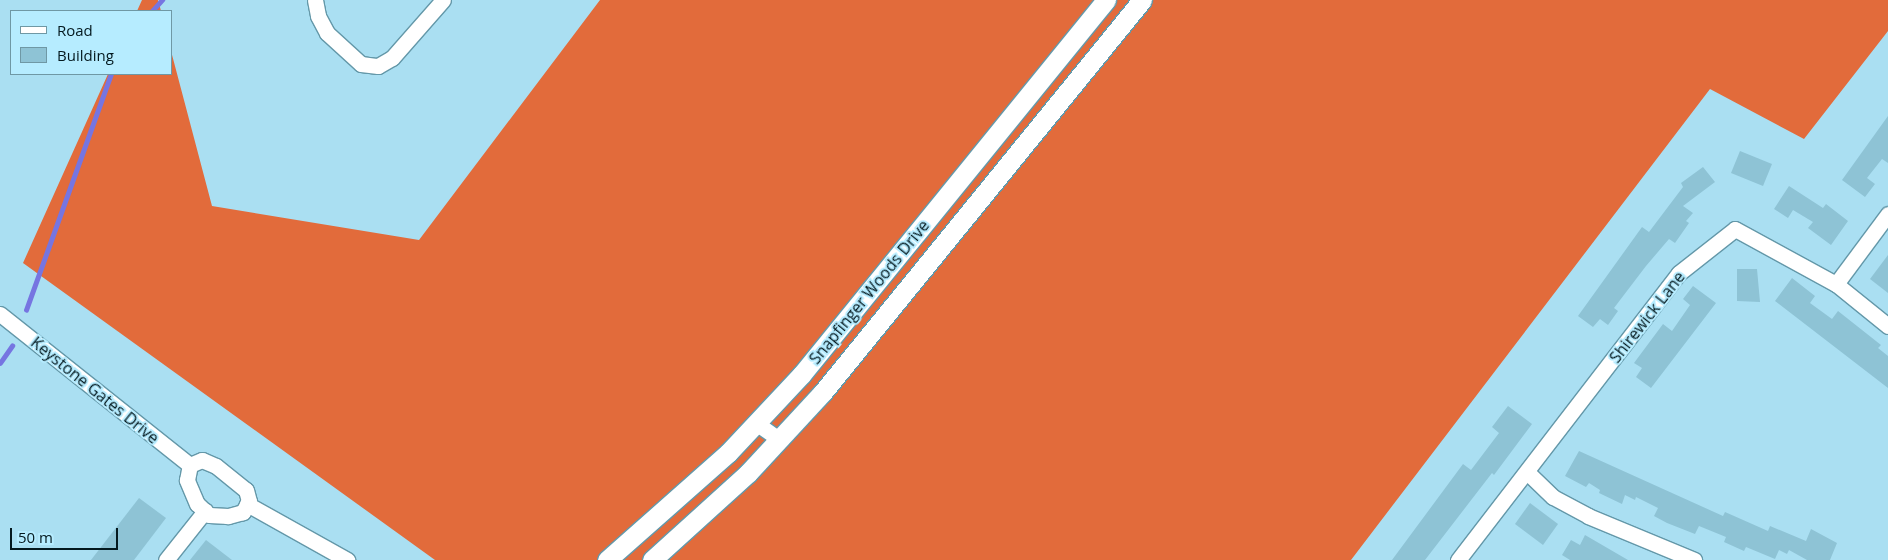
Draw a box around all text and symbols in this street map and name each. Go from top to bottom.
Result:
legend [10,10,172,75]
text: Road [57,20,93,40]
text: Building [57,45,114,65]
street label: Snapfinger Woods Drive [805,216,933,368]
street label: Shirewick Lane [1605,267,1689,367]
street label: Keystone Gates Drive [27,333,163,447]
scale bar [12,518,120,550]
text: 50 m [18,527,53,547]

